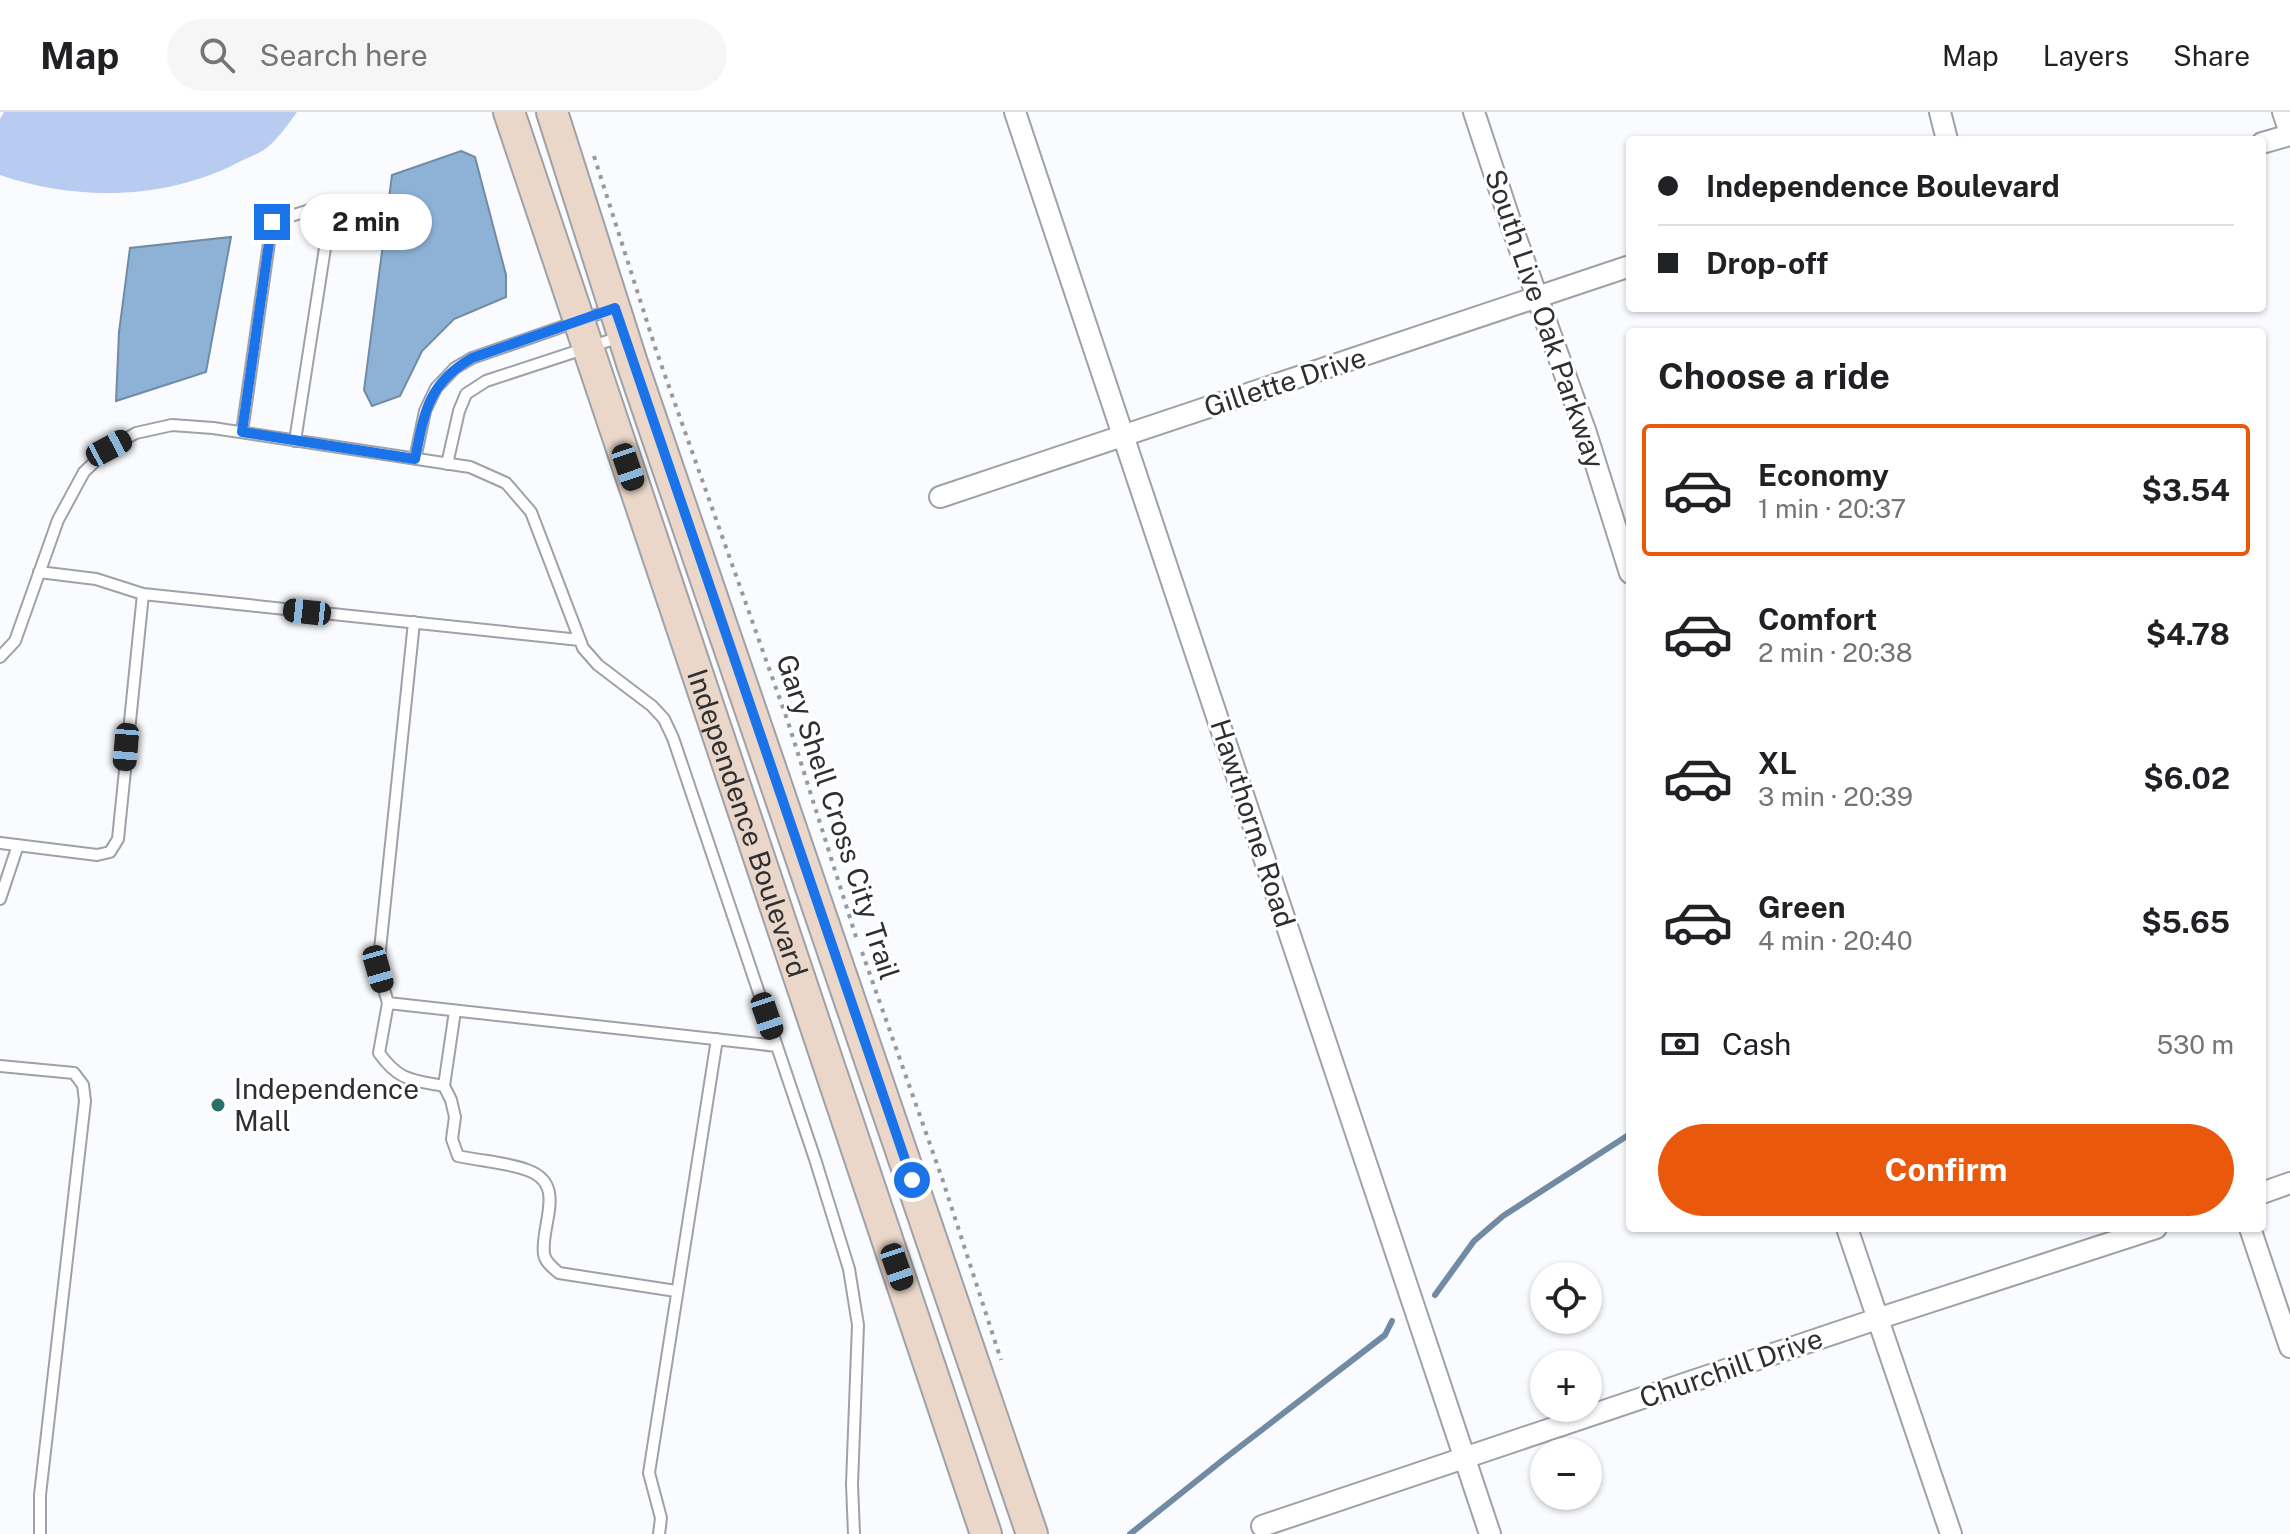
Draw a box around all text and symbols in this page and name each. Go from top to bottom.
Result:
search box [167,19,727,91]
text: Map [40,33,119,78]
icon: search [195,33,239,77]
text: Search here [259,37,428,73]
text: Map [1942,39,1999,72]
text: Layers [2043,39,2129,72]
text: Share [2173,39,2250,72]
street label: South Live Oak Parkway [1479,165,1612,473]
text: Independence Boulevard [1706,168,2060,204]
callout: 2 min [300,194,432,250]
route end [254,204,290,240]
text: 2 min [332,206,400,237]
text: Drop-off [1706,245,1828,281]
street label: Gillette Drive [1200,340,1370,423]
text: Choose a ride [1658,355,1890,397]
car [82,426,136,470]
car [609,440,647,494]
icon: car [1662,454,1734,526]
text: Economy [1758,457,1889,493]
text: $3.54 [2142,472,2230,508]
text: 1 min · 20:37 [1758,493,1906,524]
car [282,598,332,626]
icon: car [1662,598,1734,670]
text: Comfort [1758,601,1877,637]
text: $4.78 [2146,616,2230,652]
text: 2 min · 20:38 [1758,637,1913,668]
street label: Gary Shell Cross City Trail [770,650,907,984]
street label: Independence Boulevard [681,665,815,981]
street label: Hawthorne Road [1204,715,1303,931]
car [112,722,140,772]
icon: car [1662,742,1734,814]
text: XL [1758,745,1797,781]
text: $6.02 [2143,760,2230,796]
text: 3 min · 20:39 [1758,781,1913,812]
icon: car [1662,886,1734,958]
text: Green [1758,889,1845,925]
text: $5.65 [2141,904,2230,940]
text: 4 min · 20:40 [1758,925,1913,956]
car [360,943,396,995]
car [748,989,786,1043]
icon: cash [1658,1022,1702,1066]
text: Cash [1722,1026,1791,1062]
text: 530 m [2156,1029,2234,1060]
place label: Independence Mall [234,1072,419,1137]
marker: Independence Mall [209,1096,227,1114]
button: Confirm [1658,1124,2234,1216]
route start [894,1162,930,1198]
car [878,1240,916,1294]
map controls [1530,1262,1602,1510]
button: locate [1530,1262,1602,1334]
street label: Churchill Drive [1635,1321,1827,1414]
button: + [1530,1350,1602,1422]
button: − [1530,1438,1602,1510]

